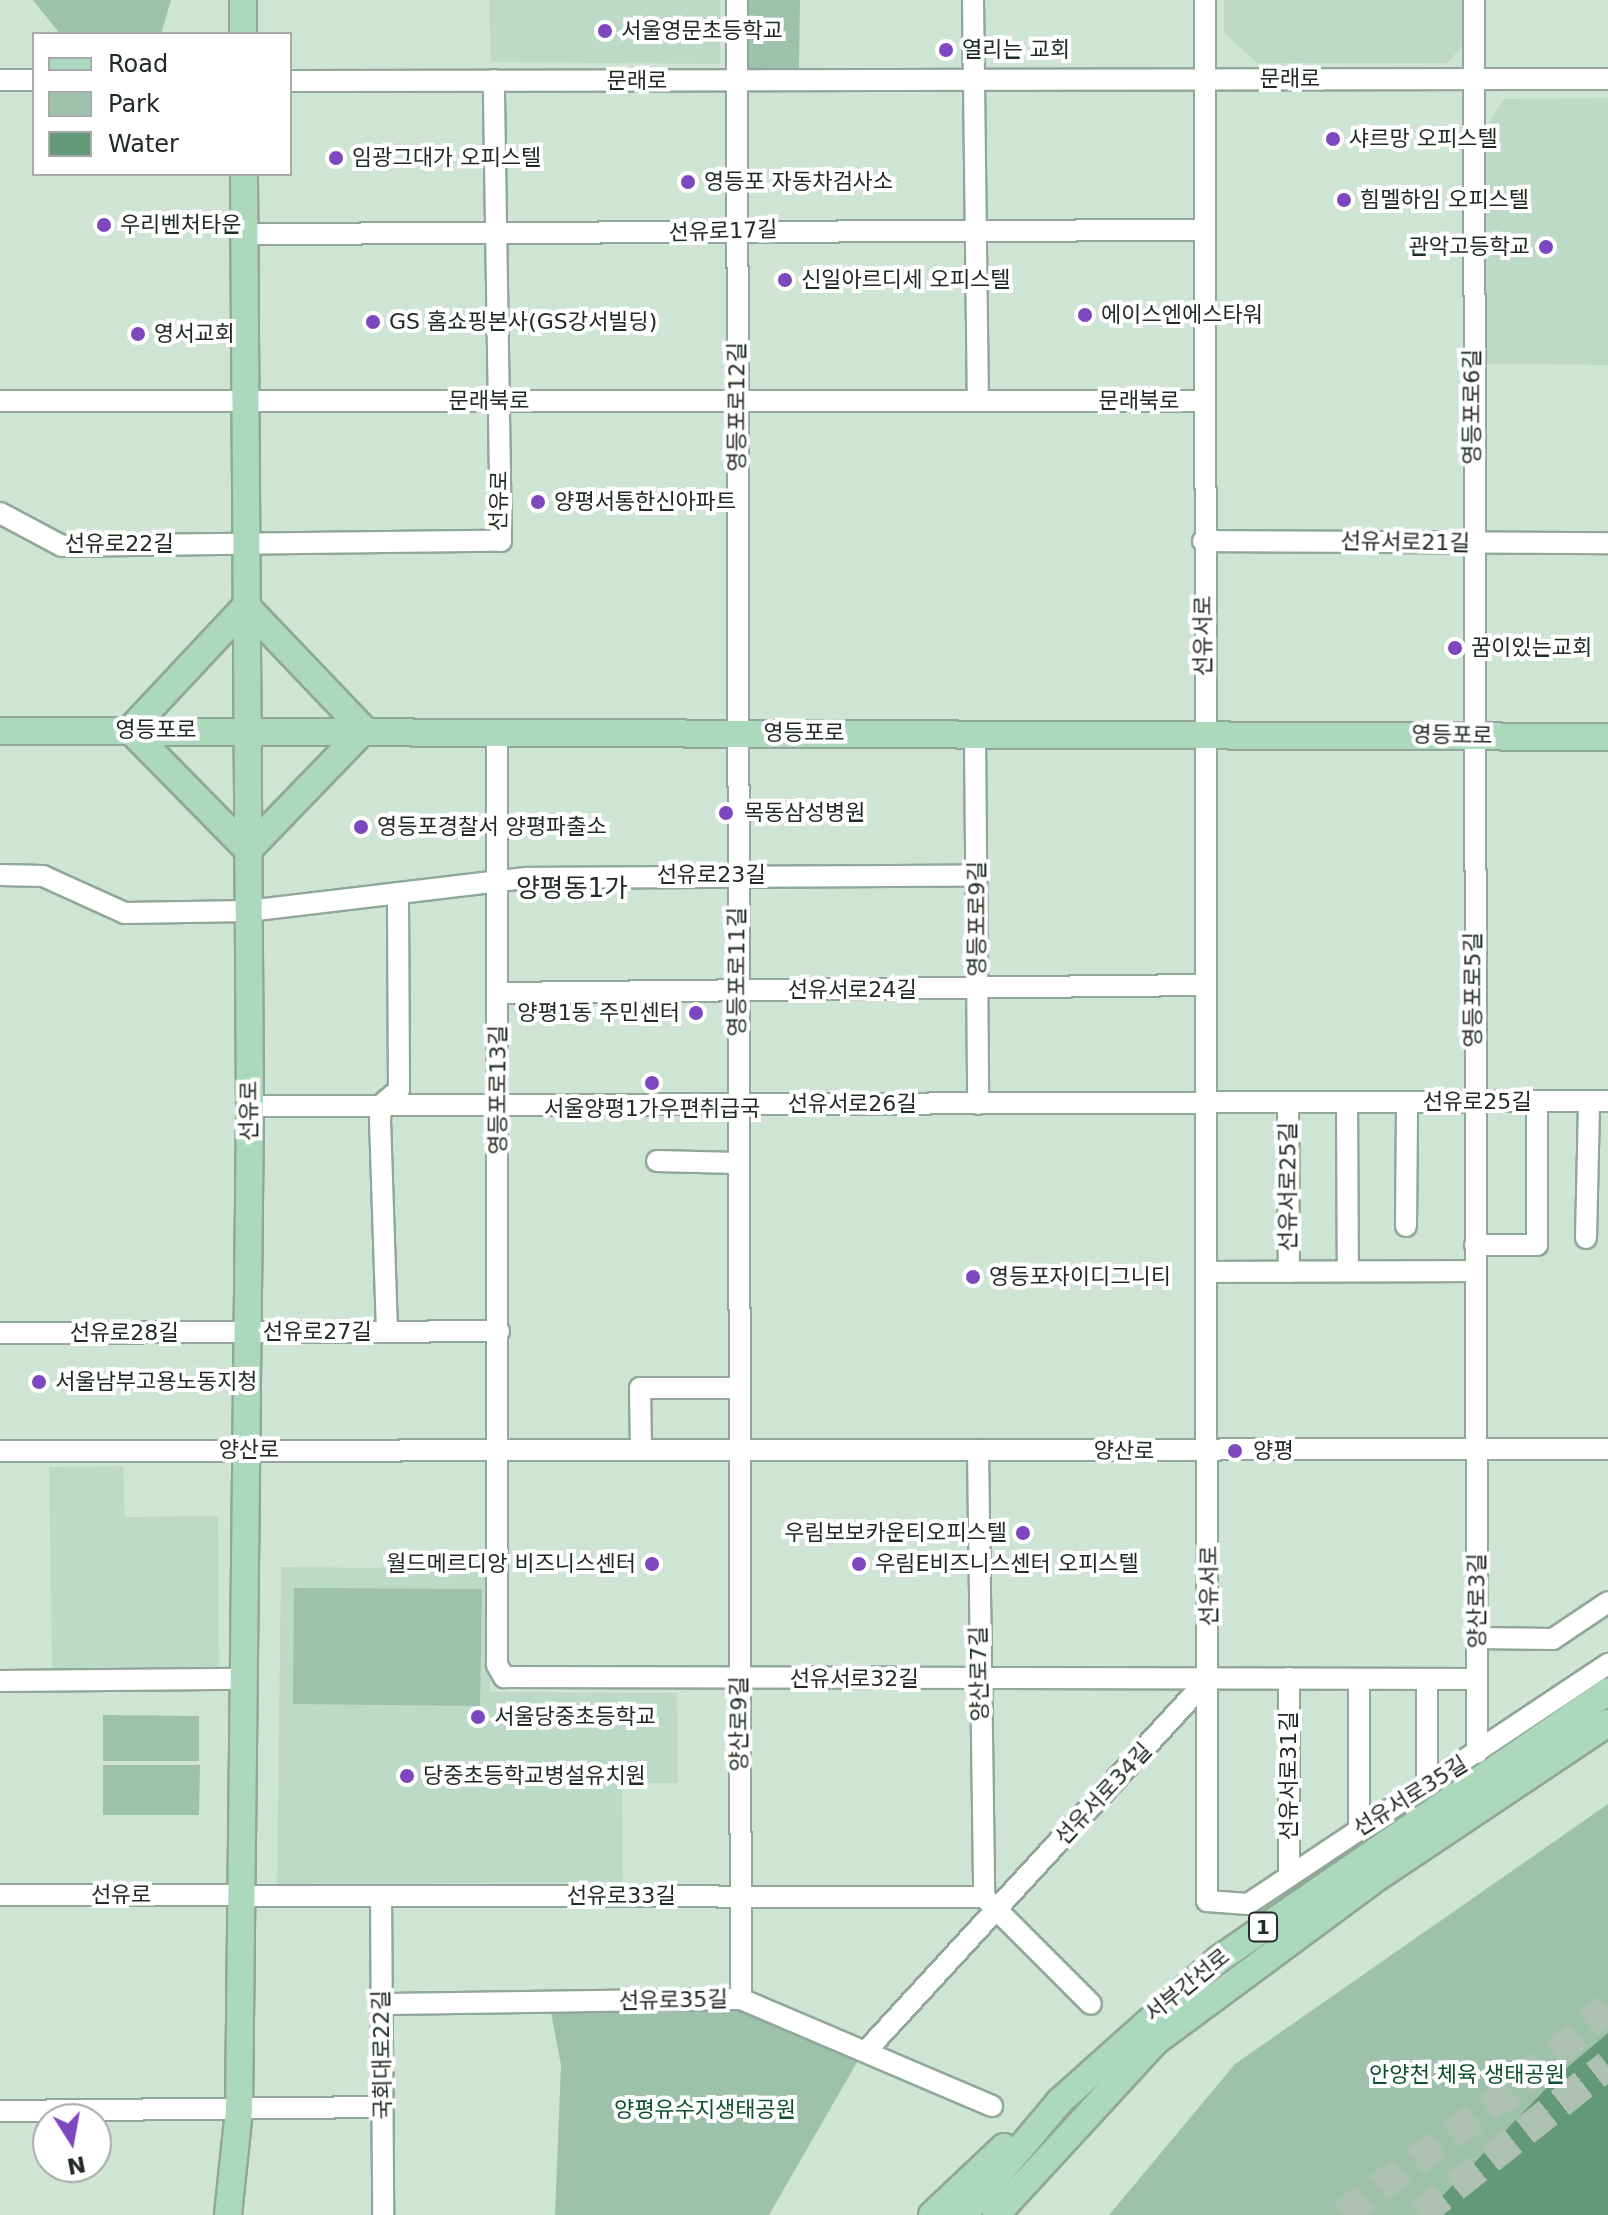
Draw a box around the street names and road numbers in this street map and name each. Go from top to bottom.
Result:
street label: 문래로 [1260,66,1320,92]
street label: 문래로 [607,68,667,94]
street label: 선유로17길 [668,216,778,246]
street label: 영등포로12길 [724,342,750,472]
street label: 영등포로6길 [1459,349,1485,465]
street label: 문래북로 [449,388,529,414]
street label: 문래북로 [1099,388,1179,414]
street label: 선유로 [485,470,513,532]
street label: 선유서로21길 [1340,528,1470,556]
street label: 선유로22길 [65,531,173,557]
street label: 선유서로 [1190,596,1216,676]
street label: 영등포로 [116,717,196,743]
street label: 영등포로 [764,720,844,746]
street label: 영등포로 [1411,721,1493,749]
street label: 영등포로9길 [964,861,990,977]
street label: 선유로23길 [657,862,765,888]
street label: 영등포로11길 [724,907,750,1037]
street label: 영등포로5길 [1460,932,1486,1048]
street label: 선유서로24길 [787,977,917,1003]
street label: 영등포로13길 [485,1025,511,1155]
street label: 선유로 [236,1081,262,1141]
street label: 선유로25길 [1423,1089,1531,1115]
street label: 선유서로26길 [787,1091,917,1117]
street label: 선유서로25길 [1275,1122,1301,1252]
street label: 선유로27길 [263,1319,371,1345]
street label: 선유로28길 [70,1320,178,1346]
street label: 양산로 [219,1437,279,1463]
street label: 양산로 [1093,1437,1155,1465]
street label: 선유서로 [1196,1546,1222,1626]
street label: 양산로3길 [1464,1554,1490,1648]
street label: 양산로7길 [965,1626,993,1722]
street label: 선유서로32길 [789,1666,919,1692]
street label: 양산로9길 [726,1677,752,1771]
street label: 선유서로31길 [1276,1711,1302,1841]
street label: 선유서로34길 [1049,1738,1157,1850]
street label: 선유서로35길 [1348,1751,1472,1841]
street label: 선유로 [91,1882,151,1908]
street label: 선유로33길 [567,1883,675,1909]
road number: 1 [1247,1911,1279,1943]
street label: 서부간선로 [1139,1943,1235,2027]
street label: 선유로35길 [618,1986,728,2014]
street label: 국회대로22길 [368,1990,396,2120]

